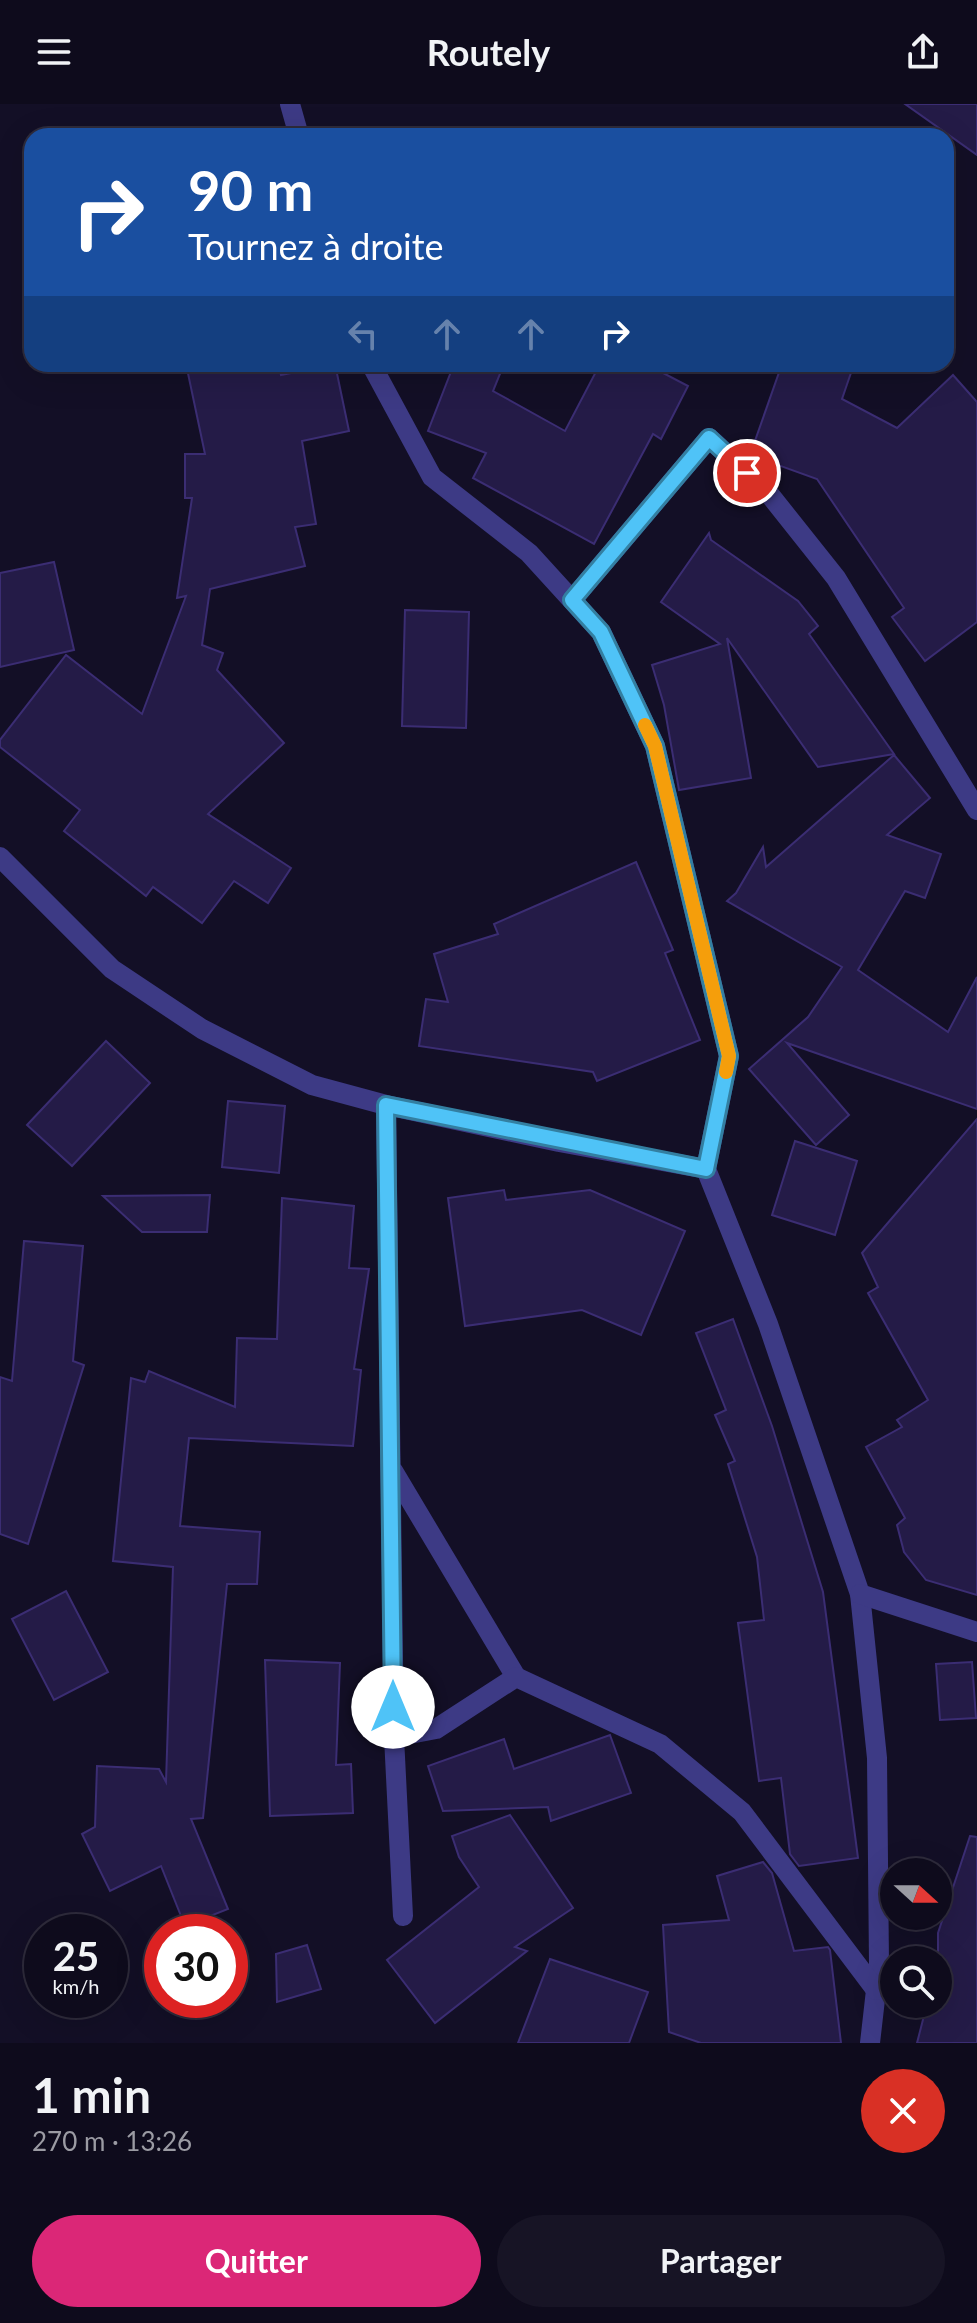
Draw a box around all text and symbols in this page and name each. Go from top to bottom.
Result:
icon: menu [32,30,76,74]
text: Routely [427,30,550,74]
icon: share [901,30,945,74]
text: 90 m [188,156,313,223]
icon: right [56,160,160,264]
text: Tournez à droite [188,224,444,268]
icon: left [341,312,385,356]
icon: ahead [425,312,469,356]
icon: ahead [509,312,553,356]
icon: right [593,312,637,356]
pin [713,439,781,507]
icon: arrive [725,451,769,495]
position arrow [351,1665,435,1749]
north arrow [880,1858,952,1930]
map controls [880,1858,952,2018]
speed limit sign: 30 [144,1914,248,2018]
text: 25 [53,1932,99,1980]
button: search [880,1946,952,2018]
text: km/h [53,1974,99,1998]
text: 1 min [32,2066,151,2123]
button: close [861,2069,945,2153]
text: 270 m · 13:26 [32,2125,192,2157]
button: Quitter [32,2215,481,2307]
button: Partager [497,2215,945,2307]

